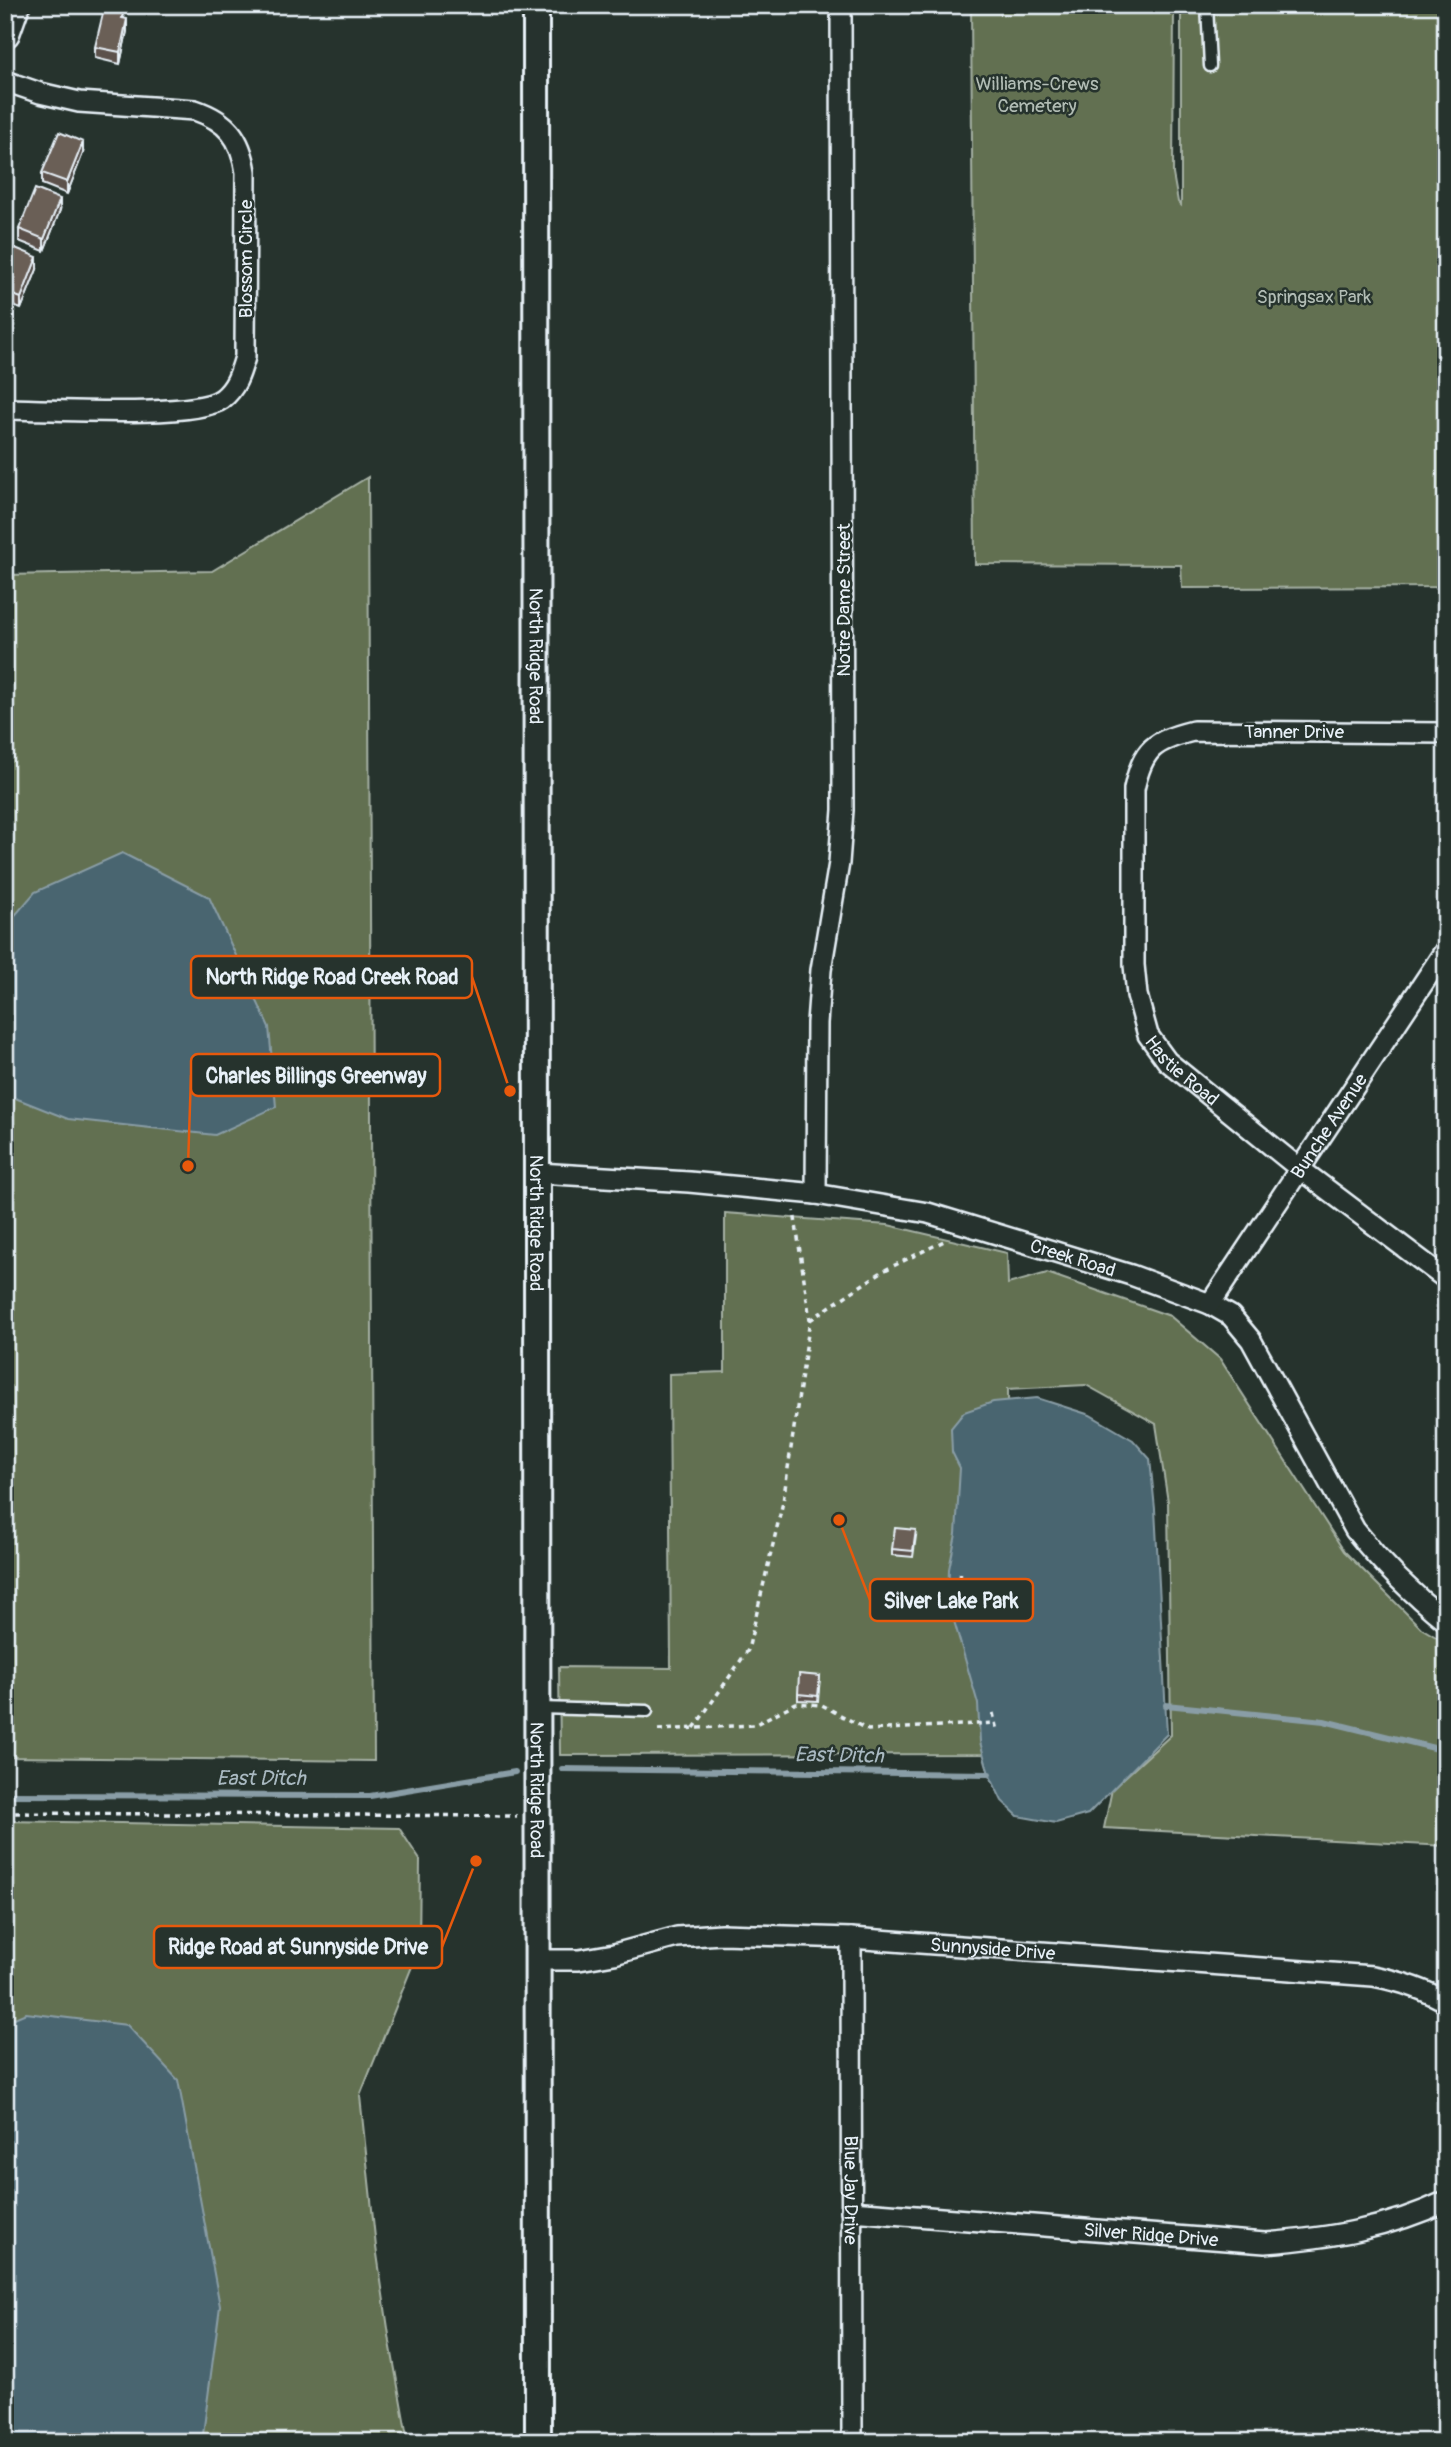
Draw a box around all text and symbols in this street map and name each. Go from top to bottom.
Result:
park label: Williams-Crews Cemetery [976,72,1099,118]
street label: Blossom Circle [234,199,258,318]
park label: Springsax Park [1257,285,1371,309]
street label: Notre Dame Street [832,523,856,677]
street label: North Ridge Road [523,588,548,724]
street label: Tanner Drive [1244,720,1345,744]
callout: North Ridge Road Creek Road [191,956,472,998]
text: North Ridge Road Creek Road [206,964,458,991]
street label: Hastie Road [1139,1031,1224,1111]
callout: Charles Billings Greenway [191,1054,440,1096]
text: Charles Billings Greenway [206,1063,427,1090]
street label: Bunche Avenue [1286,1069,1373,1184]
street label: North Ridge Road [524,1155,548,1291]
street label: Creek Road [1027,1234,1118,1283]
callout: Silver Lake Park [870,1579,1033,1621]
text: Silver Lake Park [884,1588,1019,1615]
street label: North Ridge Road [524,1722,549,1858]
water label: East Ditch [794,1741,885,1770]
water label: East Ditch [217,1765,307,1792]
callout: Ridge Road at Sunnyside Drive [154,1926,442,1968]
street label: Sunnyside Drive [929,1933,1057,1966]
text: Ridge Road at Sunnyside Drive [168,1934,429,1961]
street label: Blue Jay Drive [838,2135,863,2245]
street label: Silver Ridge Drive [1083,2218,1220,2252]

